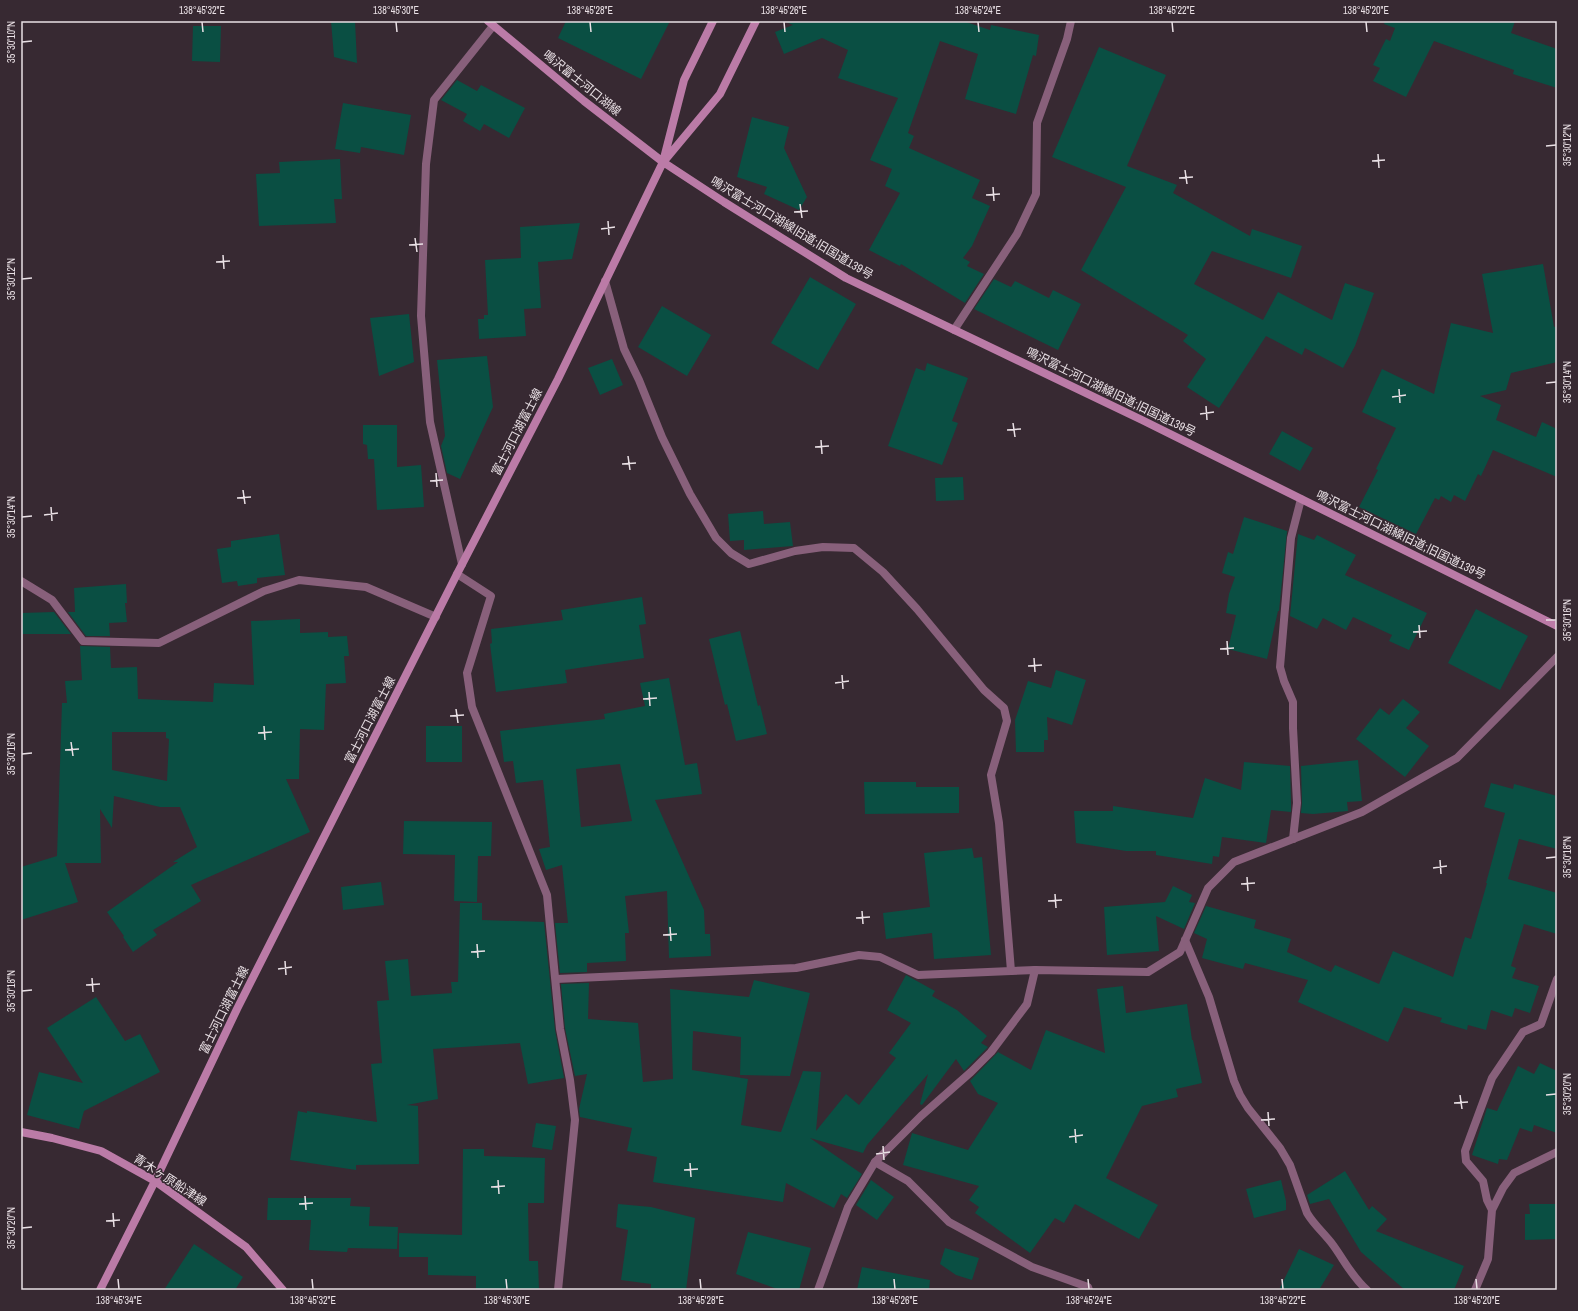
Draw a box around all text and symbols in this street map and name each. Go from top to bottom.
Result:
text: 138°45'32"E [179,4,225,17]
text: 138°45'30"E [373,4,419,17]
text: 138°45'28"E [567,4,613,17]
text: 138°45'26"E [761,4,807,17]
text: 138°45'24"E [955,4,1001,17]
text: 138°45'22"E [1149,4,1195,17]
text: 138°45'20"E [1343,4,1389,17]
text: 35°30'10"N [5,21,18,63]
street label: 鳴沢富士河口湖線 [540,47,624,119]
text: 35°30'12"N [1561,124,1574,166]
street label: 鳴沢富士河口湖線旧道;旧国道139号 [708,173,876,283]
text: 35°30'12"N [5,258,18,300]
street label: 鳴沢富士河口湖線旧道;旧国道139号 [1023,344,1199,440]
text: 35°30'14"N [1561,361,1574,403]
street label: 富士河口湖富士線 [488,386,546,478]
street label: 鳴沢富士河口湖線旧道;旧国道139号 [1313,487,1489,583]
text: 35°30'14"N [5,496,18,538]
text: 35°30'16"N [1561,599,1574,641]
street label: 富士河口湖富士線 [341,674,399,766]
text: 35°30'16"N [5,733,18,775]
text: 35°30'18"N [1561,836,1574,878]
street label: 富士河口湖富士線 [196,963,252,1057]
text: 35°30'18"N [5,970,18,1012]
text: 35°30'20"N [1561,1073,1574,1115]
street label: 青木ヶ原船津線 [130,1150,210,1210]
text: 35°30'20"N [5,1207,18,1249]
text: 138°45'34"E [96,1294,142,1307]
text: 138°45'32"E [290,1294,336,1307]
text: 138°45'30"E [484,1294,530,1307]
text: 138°45'28"E [678,1294,724,1307]
text: 138°45'26"E [872,1294,918,1307]
text: 138°45'24"E [1066,1294,1112,1307]
text: 138°45'22"E [1260,1294,1306,1307]
text: 138°45'20"E [1454,1294,1500,1307]

